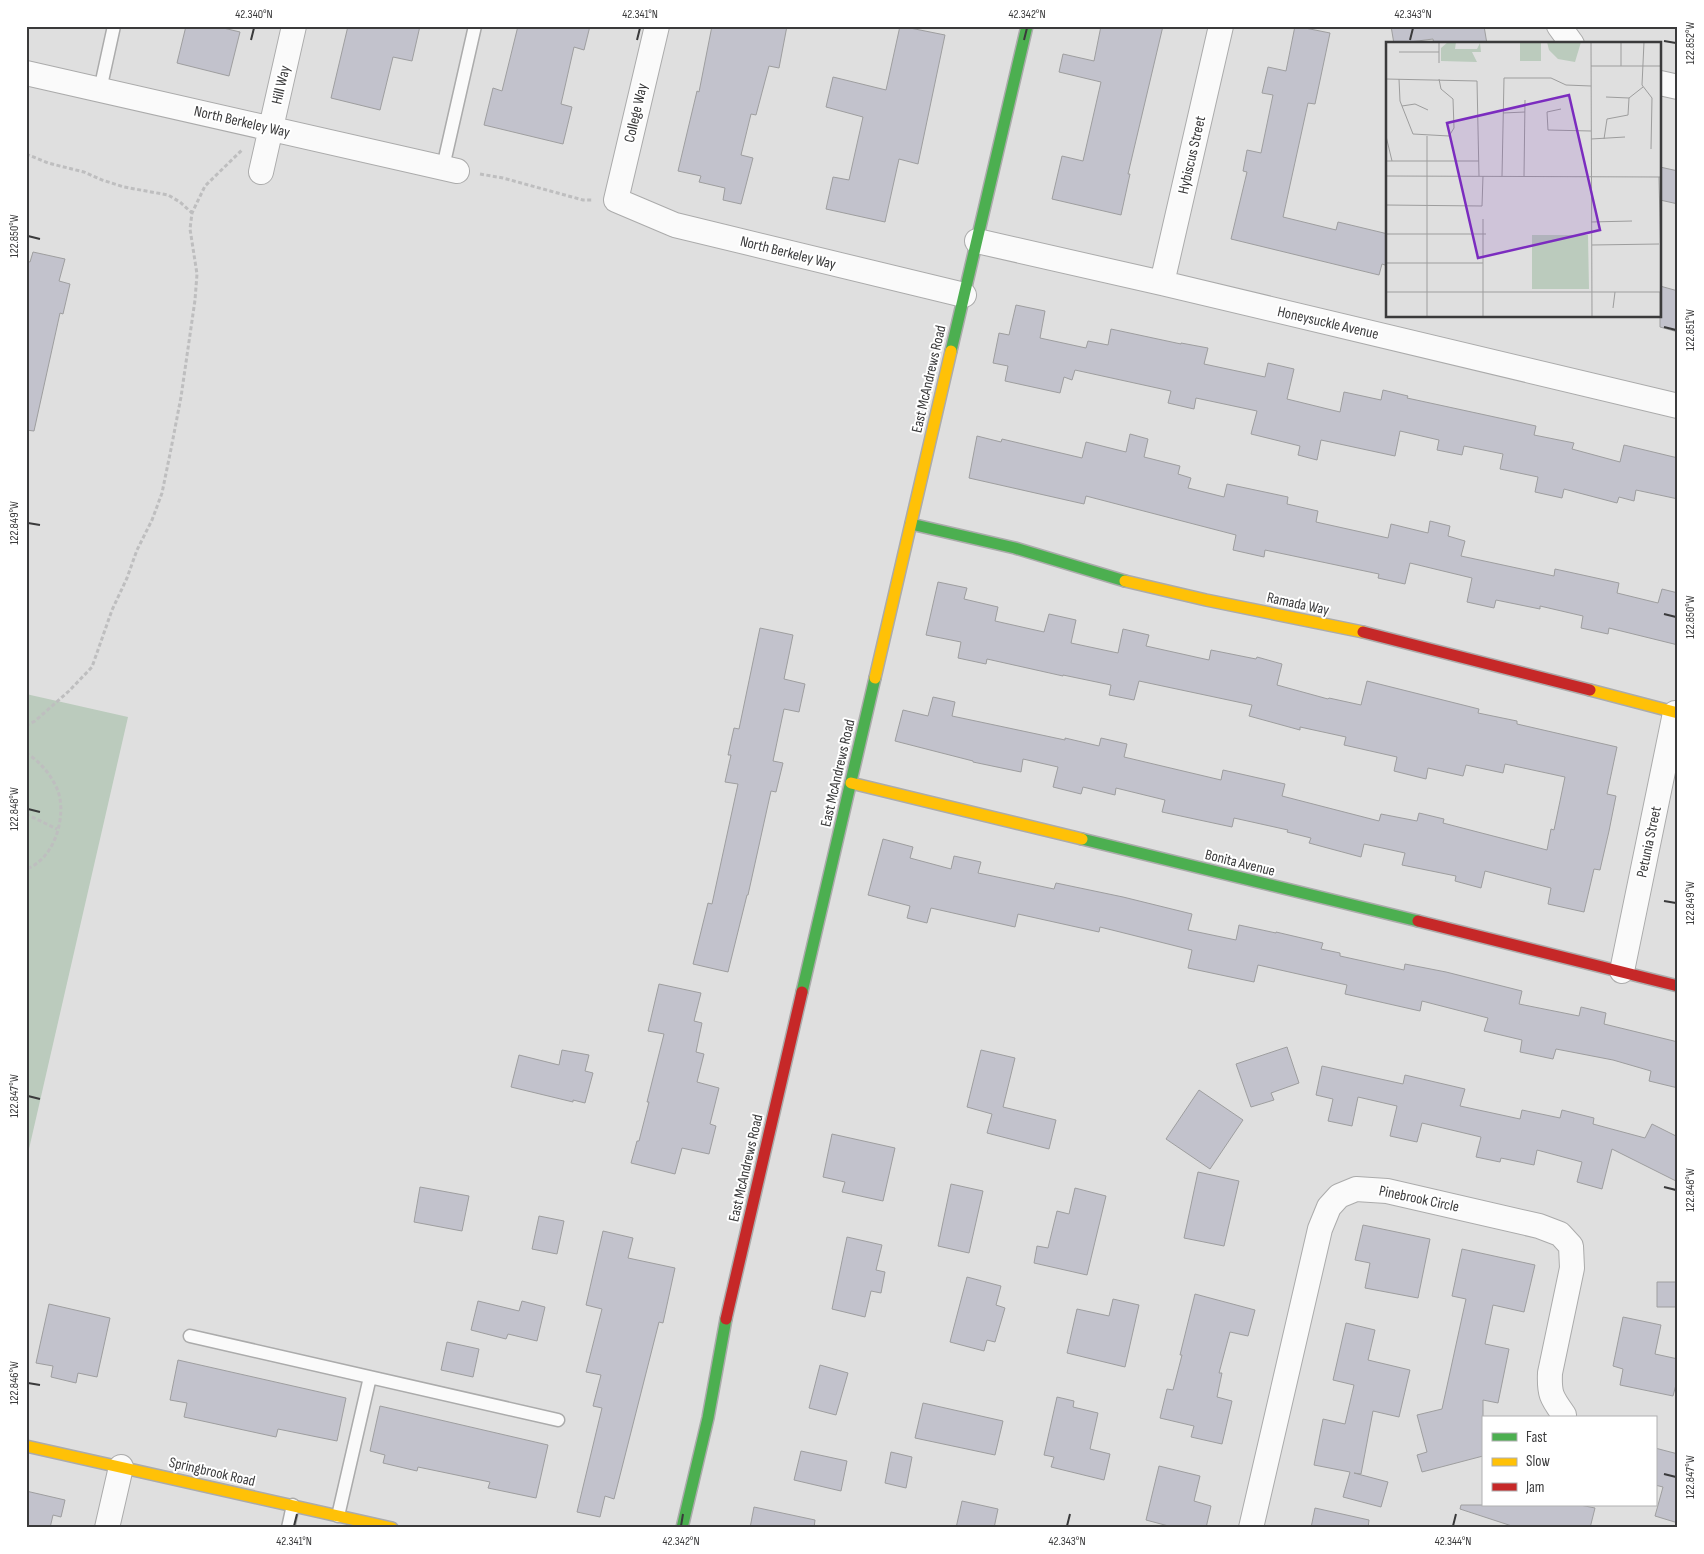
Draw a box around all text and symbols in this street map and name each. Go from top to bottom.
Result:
text: 42.340°N [235,7,273,22]
text: 42.341°N [622,7,658,22]
text: 42.342°N [1008,7,1046,22]
text: 42.343°N [1394,7,1432,22]
text: 122.852°W [1683,21,1698,64]
inset map [1386,42,1662,318]
street label: Hill Way [267,64,295,106]
street label: College Way [620,81,652,144]
street label: North Berkeley Way [192,102,292,142]
street label: Hybiscus Street [1174,114,1210,196]
text: 122.850°W [7,214,22,258]
street label: North Berkeley Way [738,232,838,274]
street label: Honeysuckle Avenue [1276,302,1380,344]
text: 122.851°W [1683,309,1698,351]
street label: East McAndrews Road [907,323,951,435]
text: 122.849°W [7,501,22,545]
street label: Ramada Way [1265,588,1331,620]
text: 122.850°W [1683,595,1698,639]
street label: East McAndrews Road [816,717,860,829]
text: 122.848°W [7,787,22,831]
street label: Petunia Street [1632,804,1666,879]
street label: Bonita Avenue [1203,845,1277,881]
text: 122.849°W [1683,881,1698,925]
text: 122.847°W [7,1074,22,1118]
street label: East McAndrews Road [724,1112,768,1224]
text: 122.848°W [1683,1168,1698,1212]
street label: Pinebrook Circle [1377,1181,1461,1217]
text: 122.846°W [7,1361,22,1405]
legend [1482,1416,1656,1506]
text: Fast [1526,1428,1548,1447]
text: Slow [1526,1452,1550,1471]
street label: Springbrook Road [167,1453,257,1491]
text: 122.847°W [1683,1455,1698,1499]
text: Jam [1525,1478,1544,1497]
text: 42.341°N [276,1534,312,1549]
text: 42.342°N [662,1534,700,1549]
text: 42.343°N [1048,1534,1086,1549]
text: 42.344°N [1435,1534,1471,1549]

